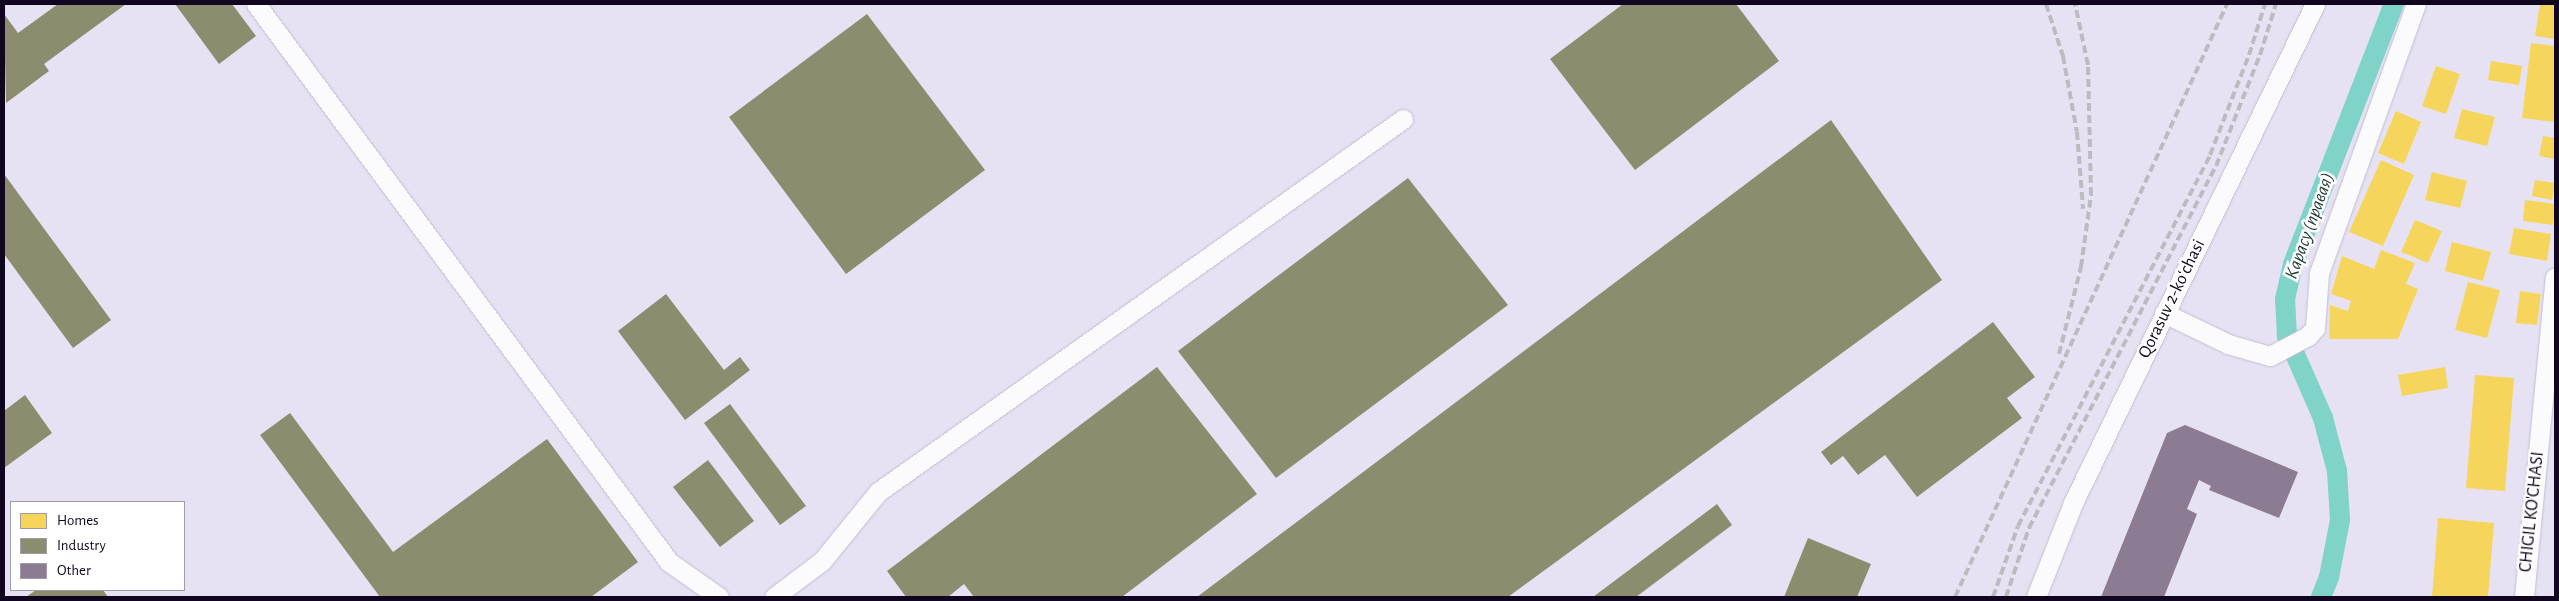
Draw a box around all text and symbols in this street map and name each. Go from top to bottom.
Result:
water label: Карасу (правая) [2280,170,2340,282]
street label: Qorasuv 2-koʻchasi [2134,236,2210,362]
street label: CHIGIL KO'CHASI [2515,451,2549,573]
legend [10,501,185,591]
text: Homes [57,513,99,528]
text: Industry [57,538,106,553]
text: Other [57,563,91,578]

